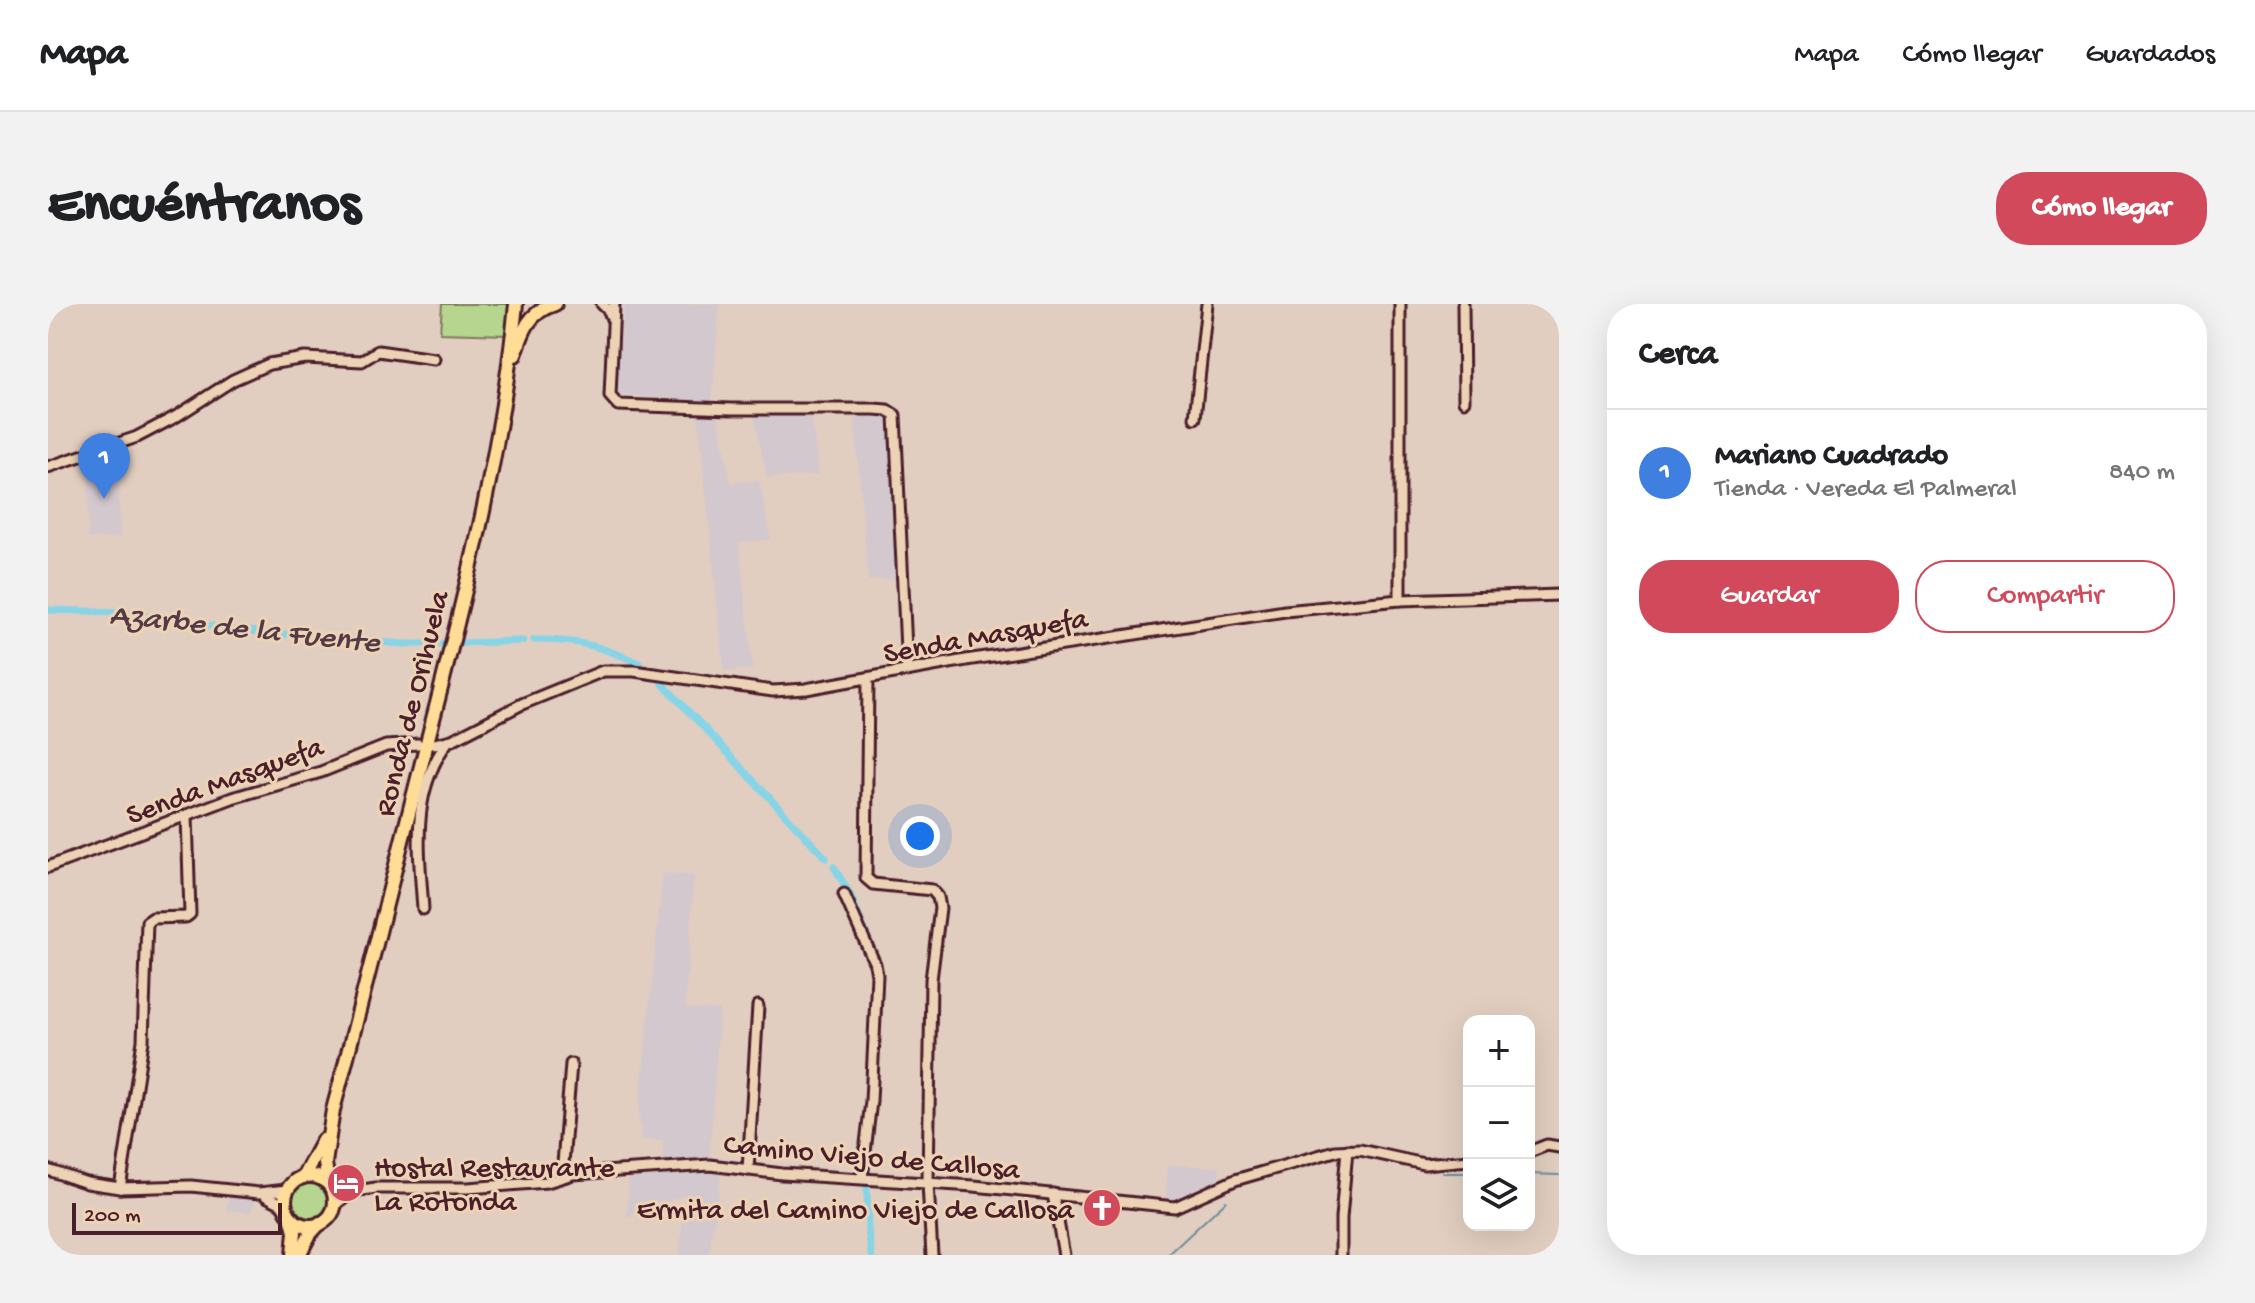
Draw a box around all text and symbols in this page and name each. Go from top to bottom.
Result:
text: Mapa [40,33,127,77]
text: Mapa [1794,39,1859,72]
text: Cómo llegar [1903,39,2042,72]
text: Guardados [2086,39,2215,72]
button: Cómo llegar [1996,172,2207,245]
text: Encuéntranos [48,175,360,241]
text: Cerca [1639,336,1717,376]
pin: 1 [78,433,130,499]
text: Mariano Cuadrado [1715,440,1948,475]
text: 1 [1660,458,1670,489]
text: 840 m [2109,458,2175,489]
text: Tienda · Vereda El Palmeral [1715,475,2017,506]
button: Guardar [1639,560,1899,633]
button: Compartir [1915,560,2175,633]
street label: Ronda de Orihuela [369,586,460,820]
water label: Azarbe de la Fuente [108,598,383,664]
street label: Senda Masquefa [881,603,1092,674]
street label: Senda Masquefa [122,731,330,835]
your location [900,816,940,856]
map controls [1463,1015,1535,1231]
button: + [1463,1015,1535,1087]
button: − [1463,1087,1535,1159]
street label: Camino Viejo de Callosa [722,1129,1023,1190]
place label: Hostal Restaurante La Rotonda [374,1153,615,1222]
button: layers [1463,1159,1535,1231]
hotel icon: Hostal Restaurante La Rotonda [325,1162,367,1204]
church icon: Ermita del Camino Viejo de Callosa [1081,1187,1123,1229]
place label: Ermita del Camino Viejo de Callosa [637,1195,1075,1230]
scale bar [72,1199,282,1235]
text: 200 m [84,1204,141,1230]

